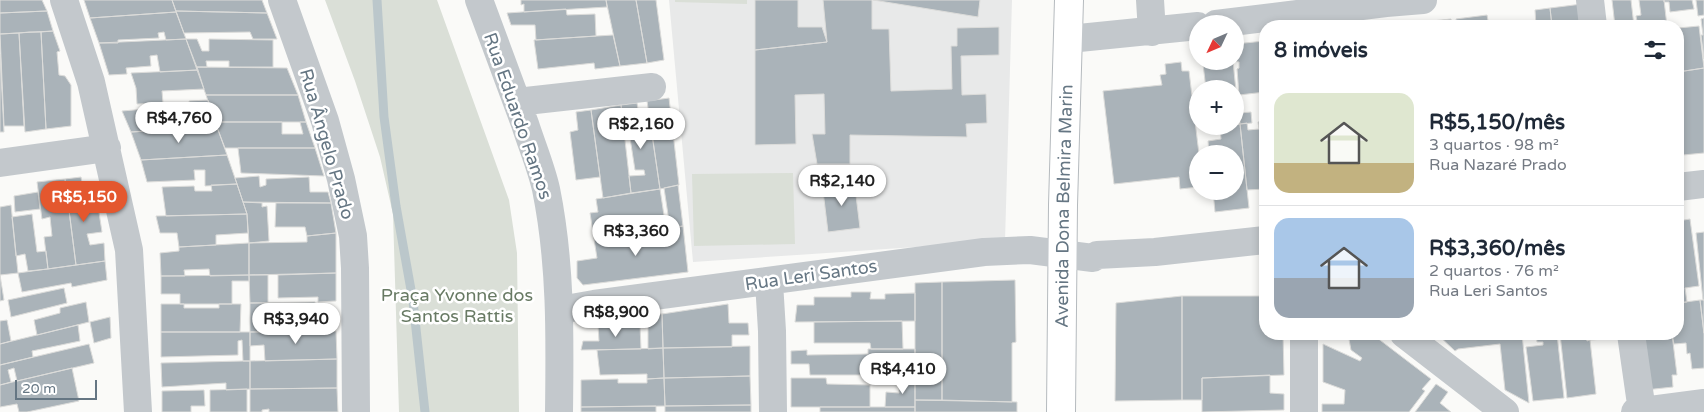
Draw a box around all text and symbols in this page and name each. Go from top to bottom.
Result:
north arrow [1189,15,1244,70]
map controls [1189,15,1244,200]
street label: Rua Eduardo Ramos [479,30,557,202]
icon: filters [1641,36,1669,64]
text: 8 imóveis [1274,38,1368,63]
street label: Rua Ângelo Prado [295,66,359,222]
button: + [1189,80,1244,135]
street label: Avenida Dona Belmira Marin [1051,84,1078,328]
pin: R$4,760 [133,102,225,144]
text: R$4,760 [146,108,212,128]
pin: R$2,160 [595,108,687,150]
text: R$5,150/mês [1429,110,1565,135]
icon: home [1314,113,1374,173]
text: R$2,160 [608,114,674,134]
text: 3 quartos · 98 m² [1429,135,1559,155]
button: − [1189,145,1244,200]
text: Rua Nazaré Prado [1429,155,1567,175]
pin: R$2,140 [796,164,888,207]
text: R$2,140 [809,171,875,191]
pin: R$5,150 [38,180,130,223]
text: R$5,150 [51,187,117,207]
pin: R$3,360 [590,214,682,257]
text: R$3,360 [603,221,669,241]
text: R$3,360/mês [1429,236,1565,261]
icon: home [1314,238,1374,298]
street label: Rua Leri Santos [743,255,879,295]
text: 2 quartos · 76 m² [1429,261,1559,281]
text: Rua Leri Santos [1429,281,1548,301]
park label: Praça Yvonne dos Santos Rattis [381,284,533,327]
pin: R$8,900 [570,296,662,338]
pin: R$3,940 [250,302,342,345]
text: R$8,900 [583,302,649,322]
text: R$3,940 [263,309,329,329]
pin: R$4,410 [857,352,949,395]
text: R$4,410 [870,359,936,379]
scale bar [15,377,98,400]
text: 20 m [22,380,56,397]

